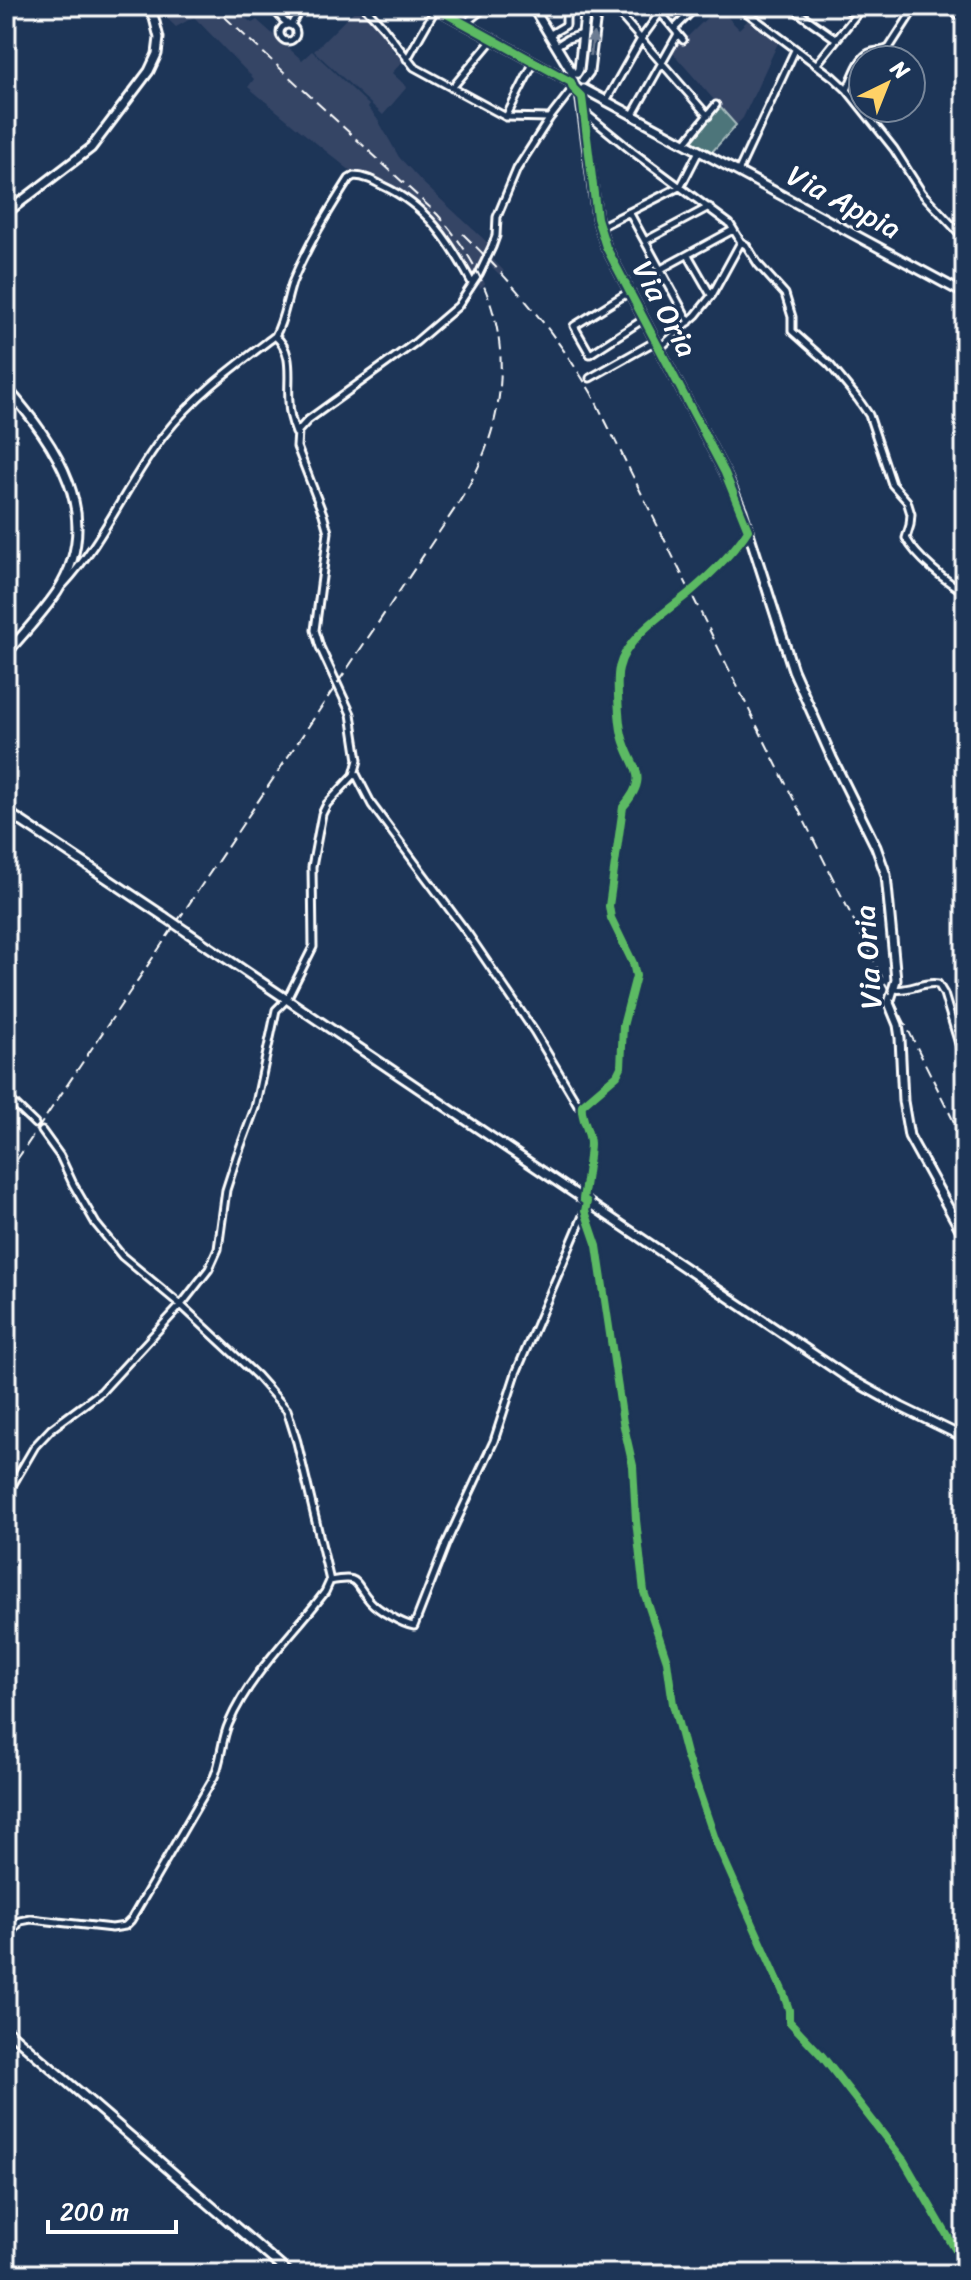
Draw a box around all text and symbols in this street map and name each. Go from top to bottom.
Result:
one-way arrow [586,31,599,56]
north arrow [847,44,927,124]
text: N [881,50,920,90]
street label: Via Appia [777,149,911,255]
street label: Via Oria [617,250,713,368]
street label: Via Oria [837,903,899,1011]
scale bar [48,2184,176,2234]
text: 200 m [60,2191,129,2233]

